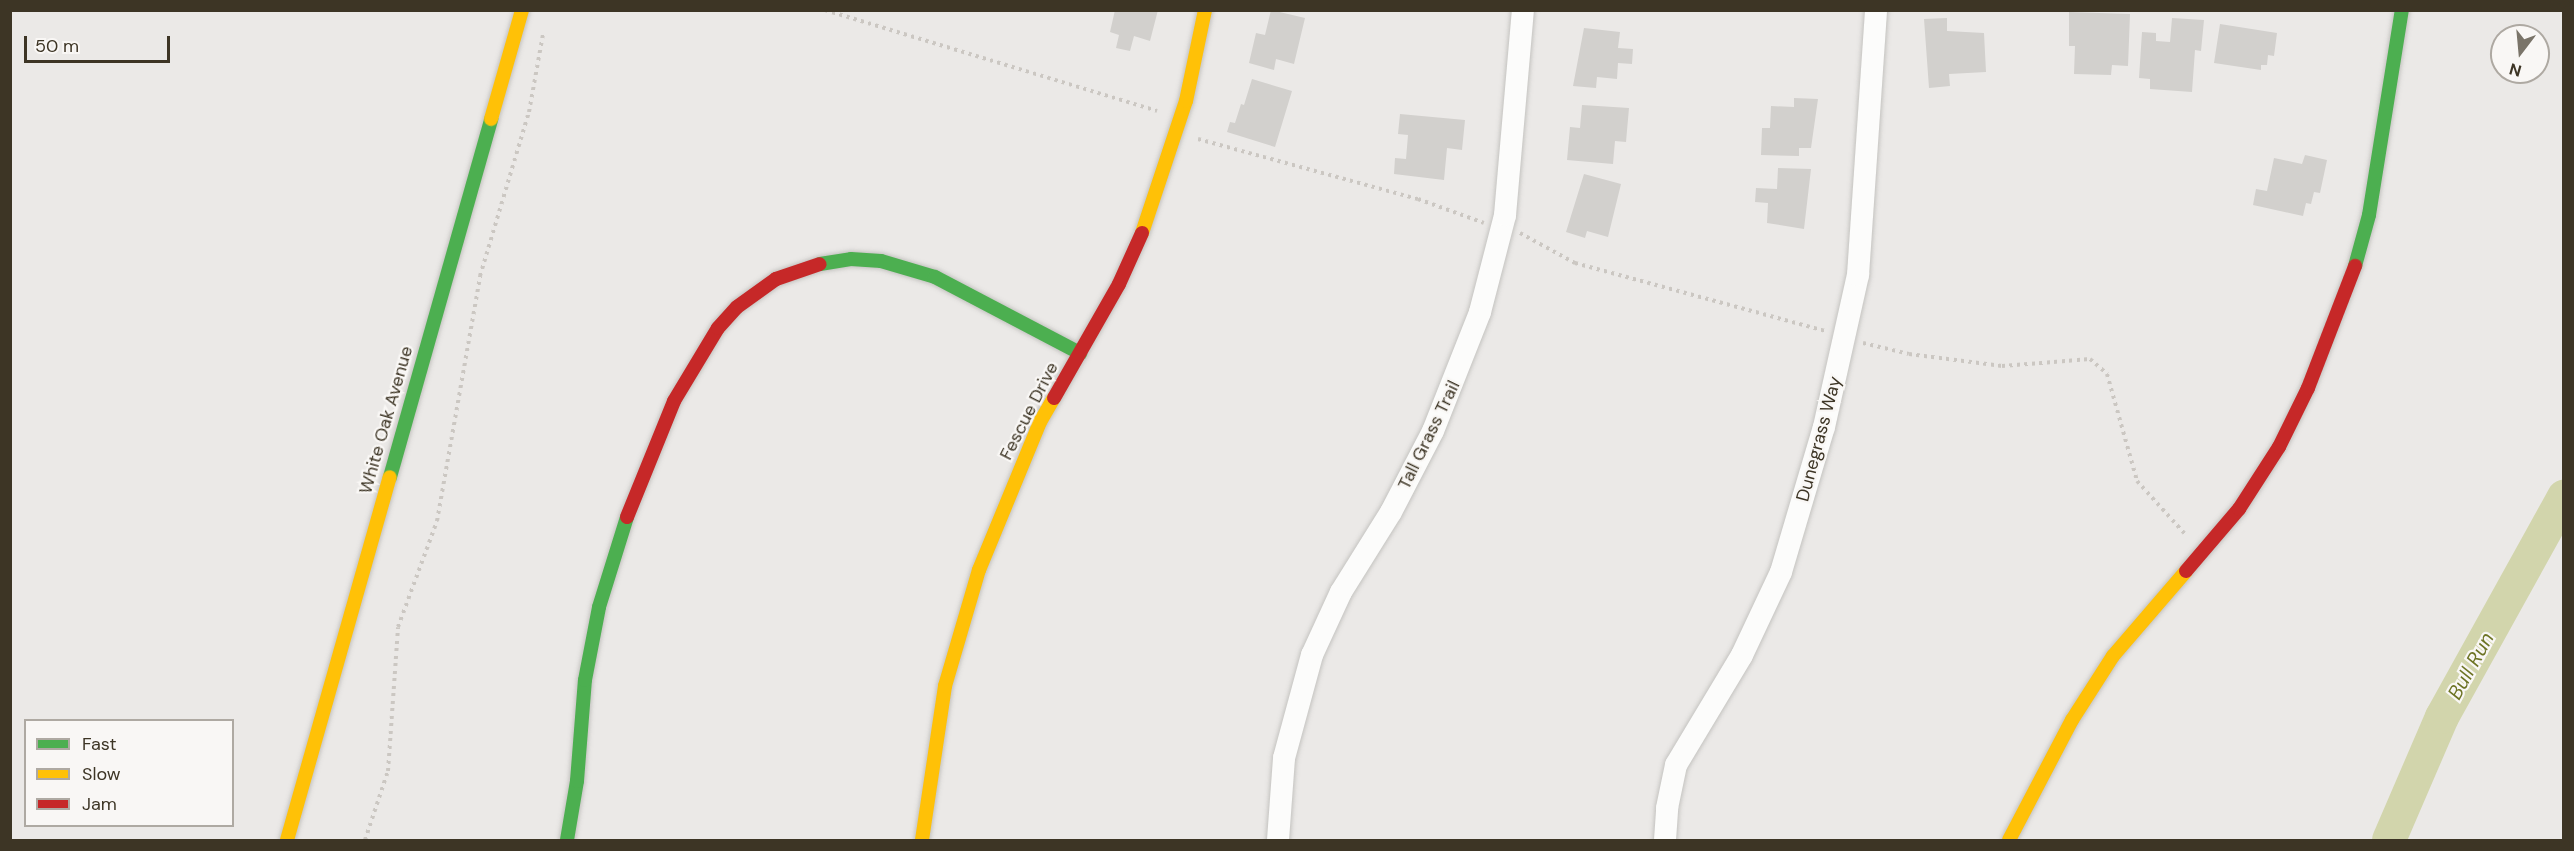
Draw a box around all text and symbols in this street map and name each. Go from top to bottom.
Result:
scale bar [27,24,172,62]
north arrow [2490,24,2550,84]
text: 50 m [35,34,79,58]
text: N [2507,58,2524,82]
street label: White Oak Avenue [355,344,417,496]
street label: Fescue Drive [995,359,1063,463]
street label: Dunegrass Way [1792,374,1846,504]
street label: Tall Grass Trail [1393,377,1465,493]
water label: Bull Run [2443,628,2499,704]
legend [24,719,234,827]
text: Fast [82,732,117,756]
text: Slow [82,762,121,786]
text: Jam [82,792,117,816]

